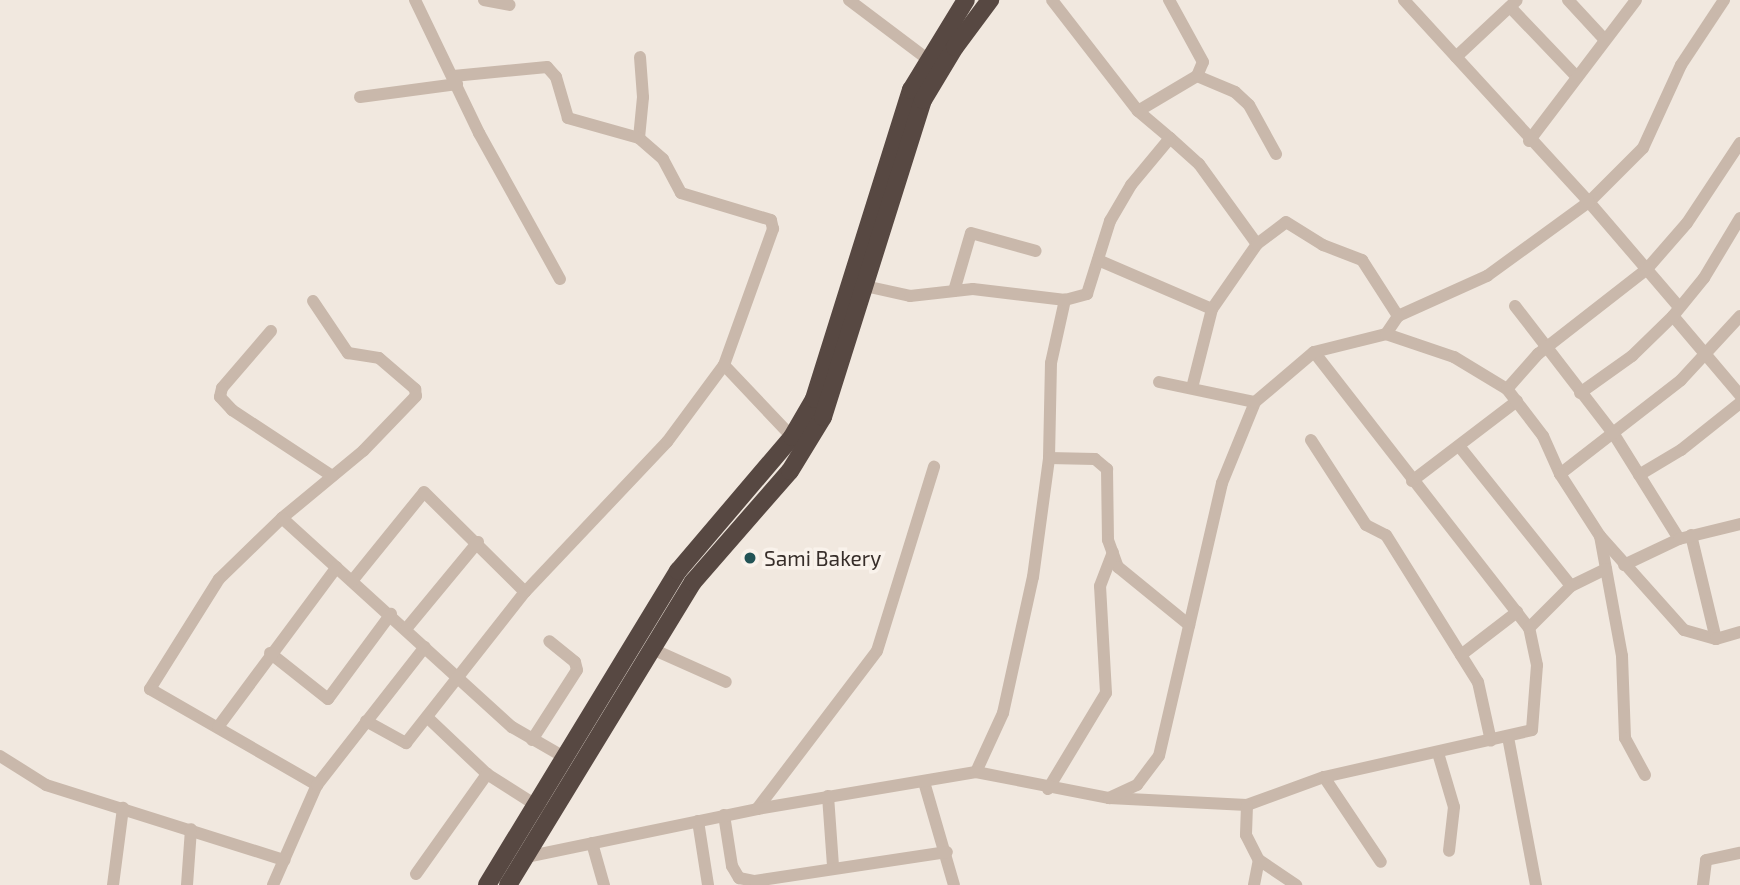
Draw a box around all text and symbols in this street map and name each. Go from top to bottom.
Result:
place label: Sami Bakery [764,545,881,571]
marker: Sami Bakery [742,550,758,566]

